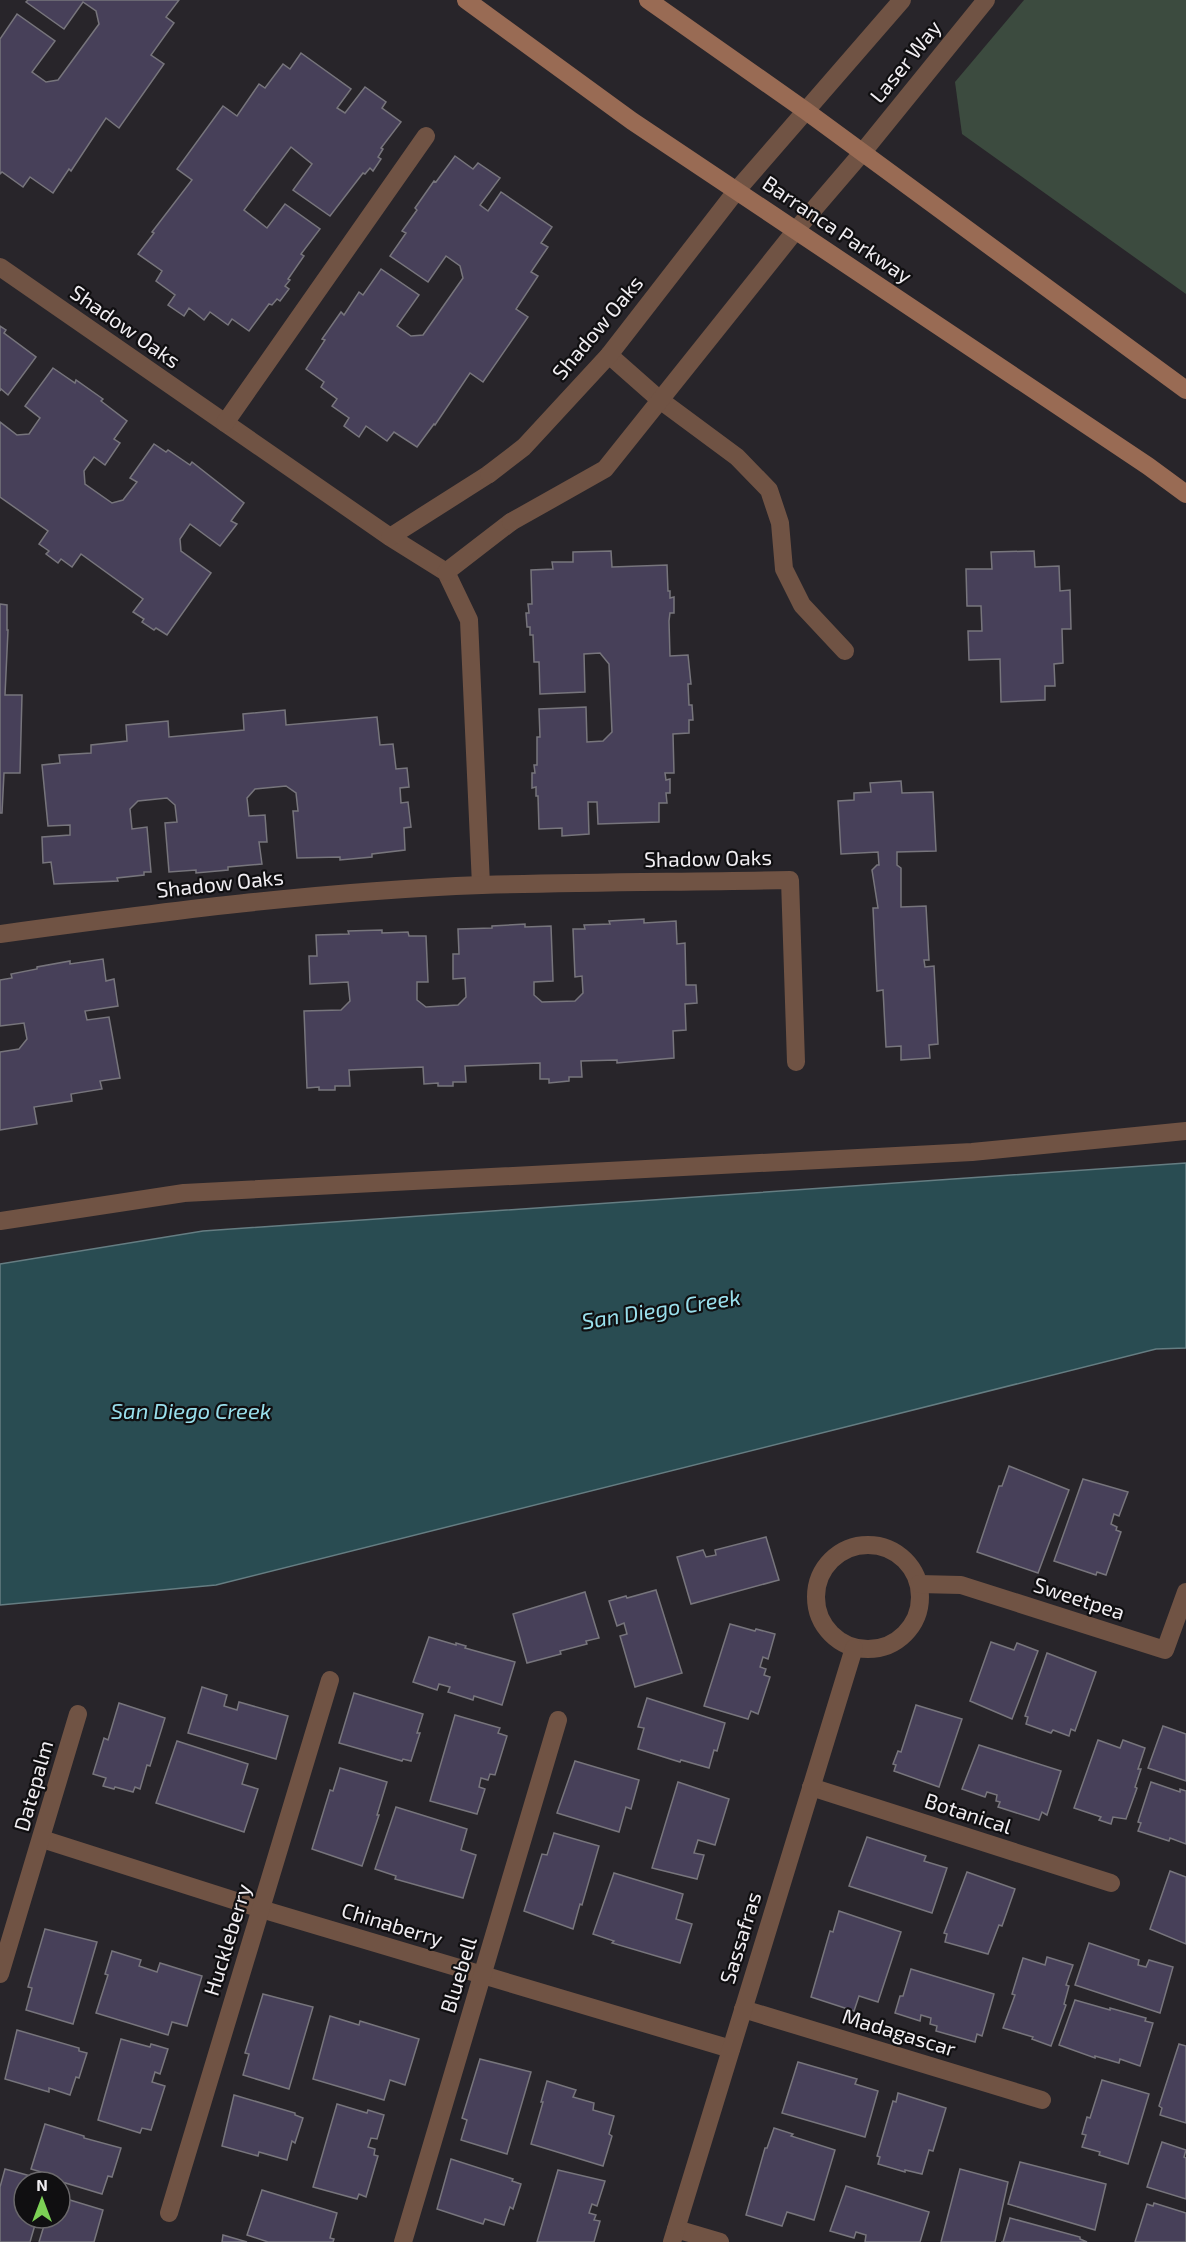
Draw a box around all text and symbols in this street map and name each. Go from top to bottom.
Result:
street label: Laser Way [864,15,946,107]
street label: Barranca Parkway [759,170,917,288]
street label: Shadow Oaks [546,270,648,384]
street label: Shadow Oaks [66,279,185,373]
street label: Shadow Oaks [644,844,772,871]
street label: Shadow Oaks [155,863,285,902]
water label: San Diego Creek [580,1283,742,1333]
water label: San Diego Creek [111,1397,271,1423]
street label: Sweetpea [1031,1571,1128,1624]
street label: Datepalm [8,1737,57,1834]
street label: Botanical [922,1787,1016,1839]
street label: Huckleberry [198,1881,255,1999]
street label: Sassafras [714,1889,765,1987]
street label: Chinaberry [339,1896,446,1951]
street label: Bluebell [434,1933,481,2016]
street label: Madagascar [840,2002,960,2061]
north arrow [12,2170,72,2230]
text: N [36,2175,48,2194]

